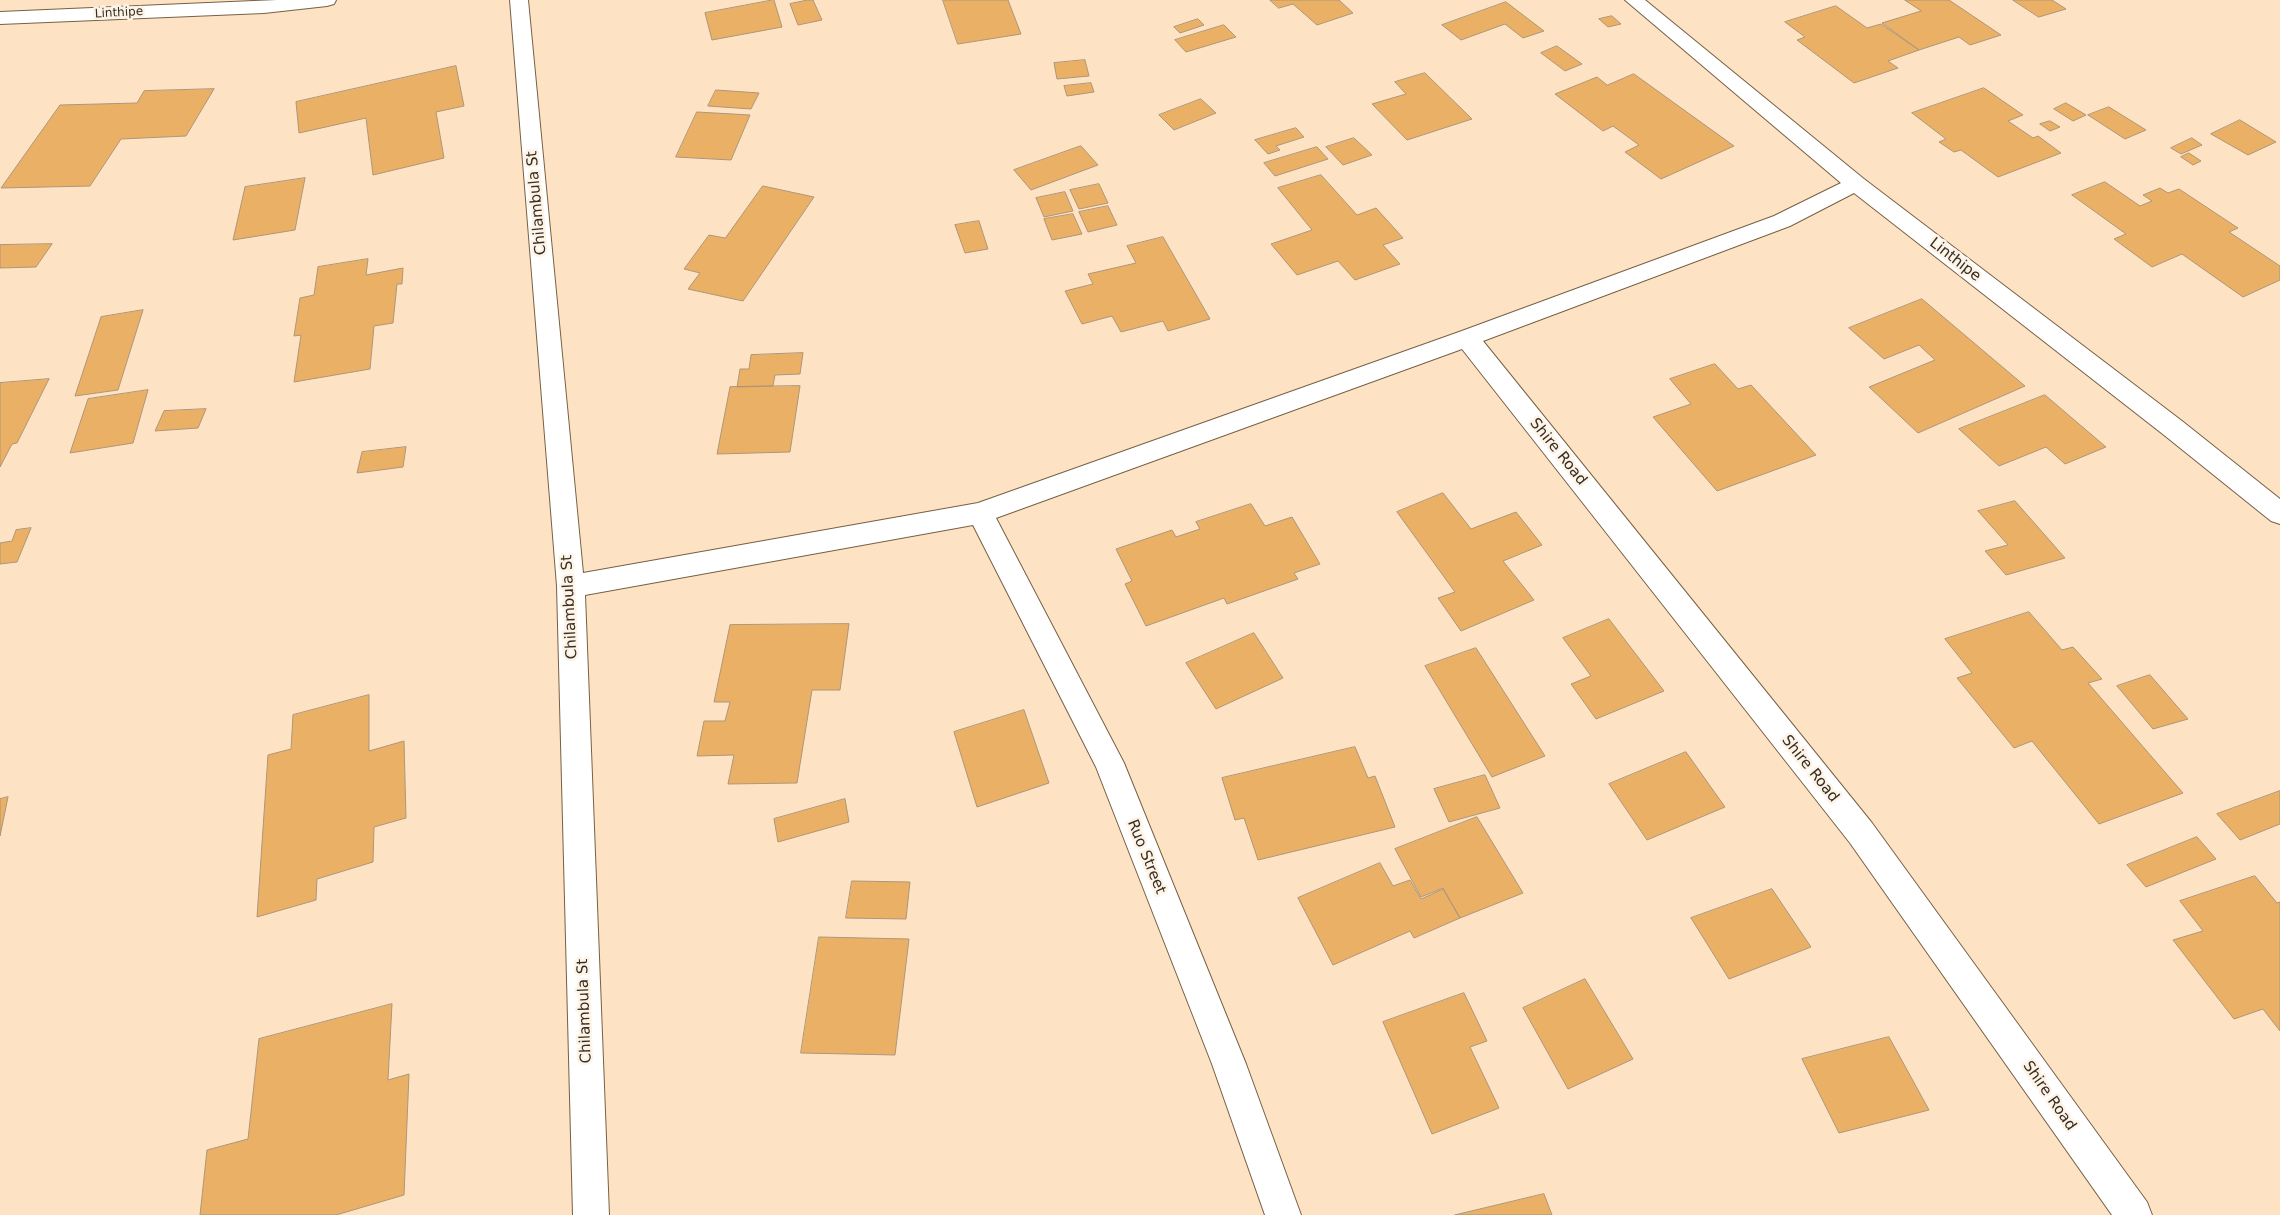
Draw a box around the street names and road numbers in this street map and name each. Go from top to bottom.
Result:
street label: Linthipe [95,5,143,21]
street label: Chilambula St [523,150,551,256]
street label: Linthipe [1926,234,1984,286]
street label: Shire Road [1526,415,1590,489]
street label: Chilambula St [558,554,582,660]
street label: Shire Road [1778,732,1842,806]
street label: Ruo Street [1123,817,1169,897]
street label: Chilambula St [574,958,596,1064]
street label: Shire Road [2018,1058,2080,1134]

